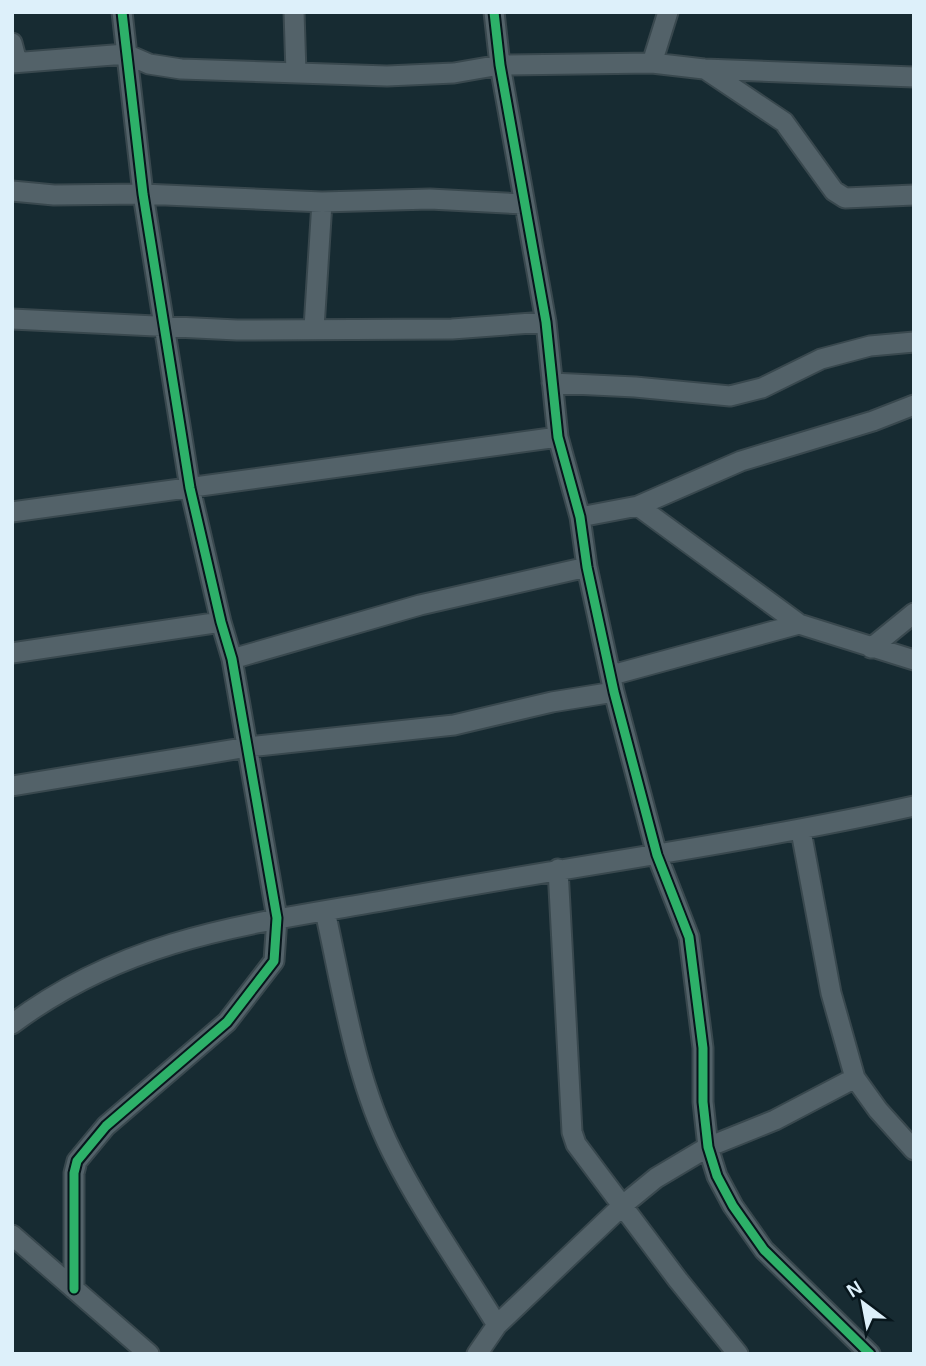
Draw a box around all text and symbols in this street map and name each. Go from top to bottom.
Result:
north arrow [828,1268,898,1338]
text: N [843,1276,866,1302]

